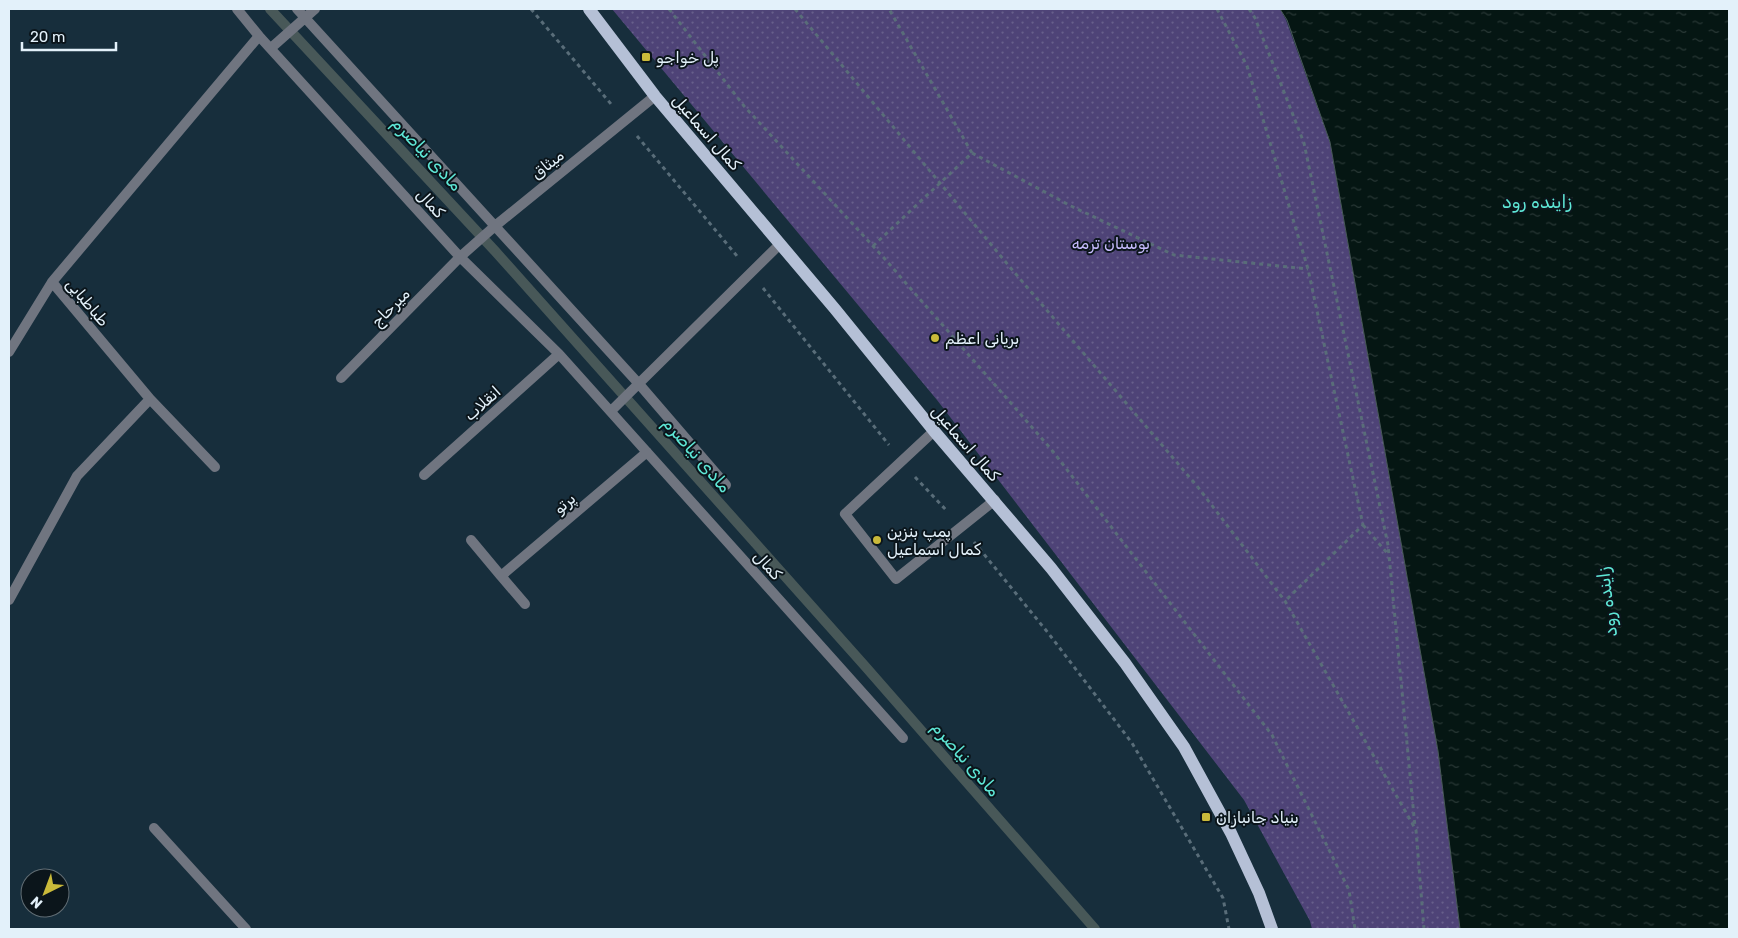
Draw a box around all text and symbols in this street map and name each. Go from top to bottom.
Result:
scale bar [22,20,116,52]
text: 20 m [30,28,65,46]
place label: پل خواجو [656,48,719,68]
marker: پل خواجو [640,51,652,63]
street label: کمال اسماعیل [669,91,745,175]
water label: مادی نیاصرم [387,112,467,196]
street label: میثاق [527,145,568,183]
street label: کمال [413,185,449,222]
water label: زاینده رود [1502,191,1572,213]
park label: بوستان ترمه [1072,234,1150,254]
street label: طباطبایی [62,274,113,330]
street label: میرحاج [367,284,415,332]
place label: بریانی اعظم [945,329,1019,349]
marker: بریانی اعظم [929,332,941,344]
street label: انقلاب [460,382,505,425]
street label: کمال اسماعیل [928,402,1004,486]
water label: مادی نیاصرم [658,413,736,497]
street label: پرتو [549,489,580,519]
place label: پمپ بنزین کمال اسماعیل [887,522,982,559]
marker: پمپ بنزین کمال اسماعیل [871,534,883,546]
street label: کمال [750,547,786,584]
water label: زاینده رود [1592,566,1622,638]
water label: مادی نیاصرم [927,717,1005,801]
place label: بنیاد جانبازان [1216,808,1299,828]
marker: بنیاد جانبازان [1200,811,1212,823]
north arrow [20,868,70,918]
text: N [27,893,46,912]

